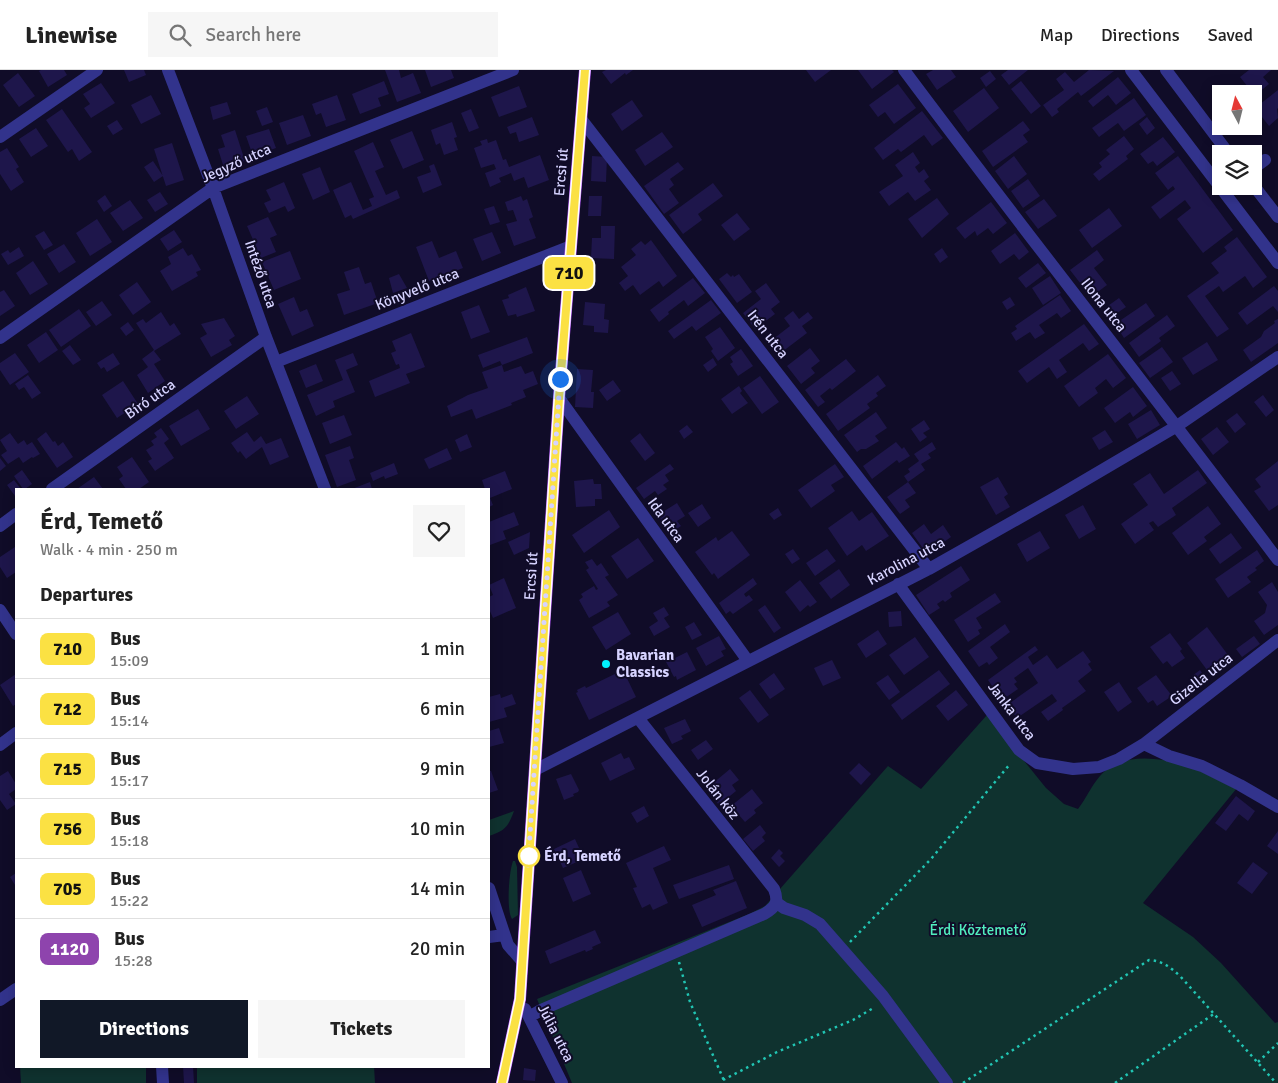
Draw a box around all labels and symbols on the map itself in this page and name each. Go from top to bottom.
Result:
north arrow [1212,85,1262,135]
street label: Jegyző utca [198,140,274,186]
street label: Ercsi út [550,147,572,197]
street label: Intéző utca [241,238,281,310]
line badge: 710 [540,257,598,289]
street label: Könyvelő utca [372,264,462,314]
street label: Ilona utca [1077,274,1131,336]
street label: Irén utca [743,306,793,362]
your location [548,367,573,392]
street label: Bíró utca [121,375,179,423]
street label: Ida utca [644,494,688,546]
street label: Karolina utca [864,533,948,589]
street label: Ercsi út [520,551,542,601]
place label: Bavarian Classics [616,646,674,681]
street label: Gizella utca [1166,649,1236,709]
marker: Bavarian Classics [600,658,612,670]
street label: Janka utca [984,678,1040,744]
street label: Jolán köz [693,765,744,823]
marker: Érd, Temető [518,845,540,867]
place label: Érd, Temető [544,846,621,865]
park label: Érdi Köztemető [929,920,1027,939]
street label: Júlia utca [534,1001,578,1065]

